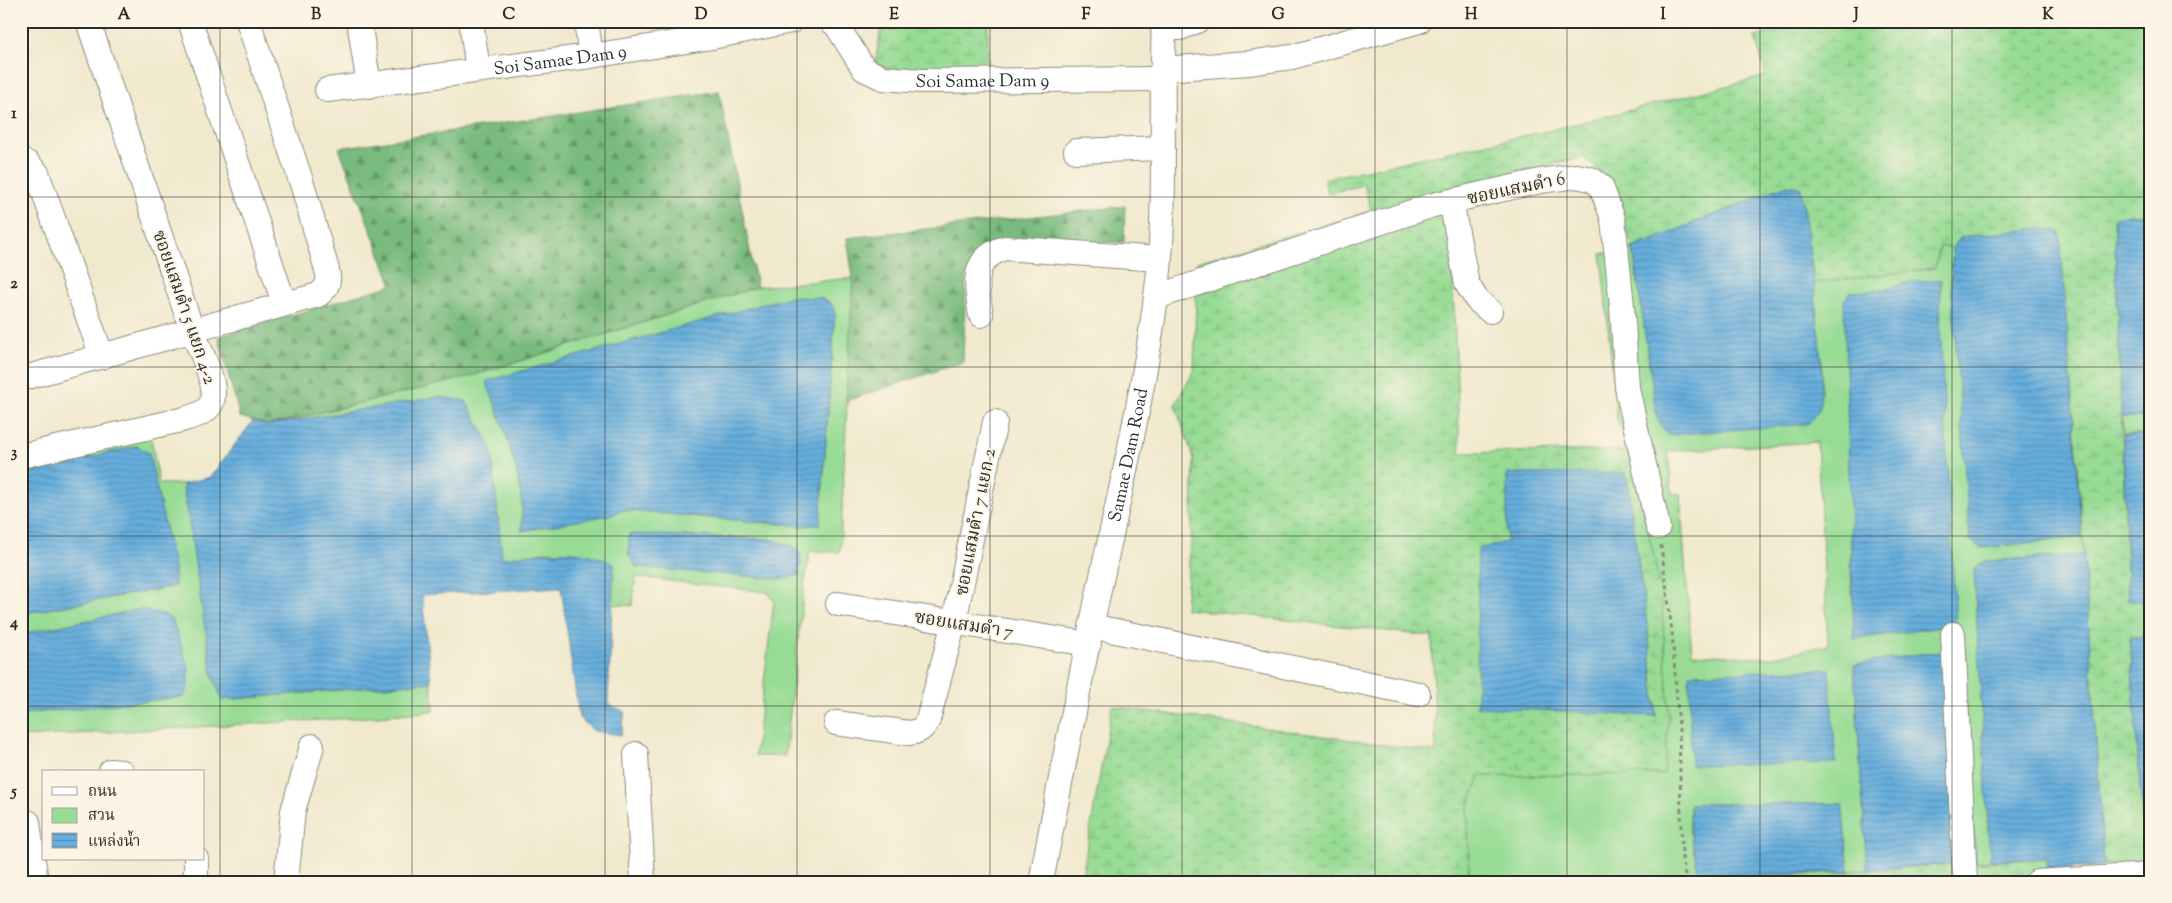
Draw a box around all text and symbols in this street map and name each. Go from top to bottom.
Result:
text: A [118,4,131,27]
text: B [311,4,321,27]
text: C [503,4,516,27]
text: D [695,4,708,27]
text: E [889,4,899,27]
text: F [1082,4,1091,27]
text: G [1271,4,1285,27]
text: H [1465,4,1478,27]
text: I [1660,4,1666,27]
text: J [1852,4,1859,27]
text: K [2042,4,2054,27]
street label: Soi Samae Dam 9 [492,40,629,83]
street label: Soi Samae Dam 9 [914,69,1050,96]
text: 1 [11,103,17,126]
street label: ซอยแสมดำ 6 [1465,167,1568,213]
street label: ซอยแสมดำ 5 แยก 4-2 [145,227,222,389]
text: 2 [10,273,18,296]
street label: Samae Dam Road [1103,386,1156,525]
text: 3 [11,442,18,465]
street label: ซอยแสมดำ 7 แยก 2 [950,446,1004,598]
street label: ซอยแสมดำ 7 [912,605,1015,647]
text: 4 [9,612,18,635]
legend [42,770,205,860]
text: 5 [9,781,17,804]
text: ถนน [88,782,117,803]
text: สวน [88,806,115,827]
text: แหล่งน้ำ [88,830,140,853]

